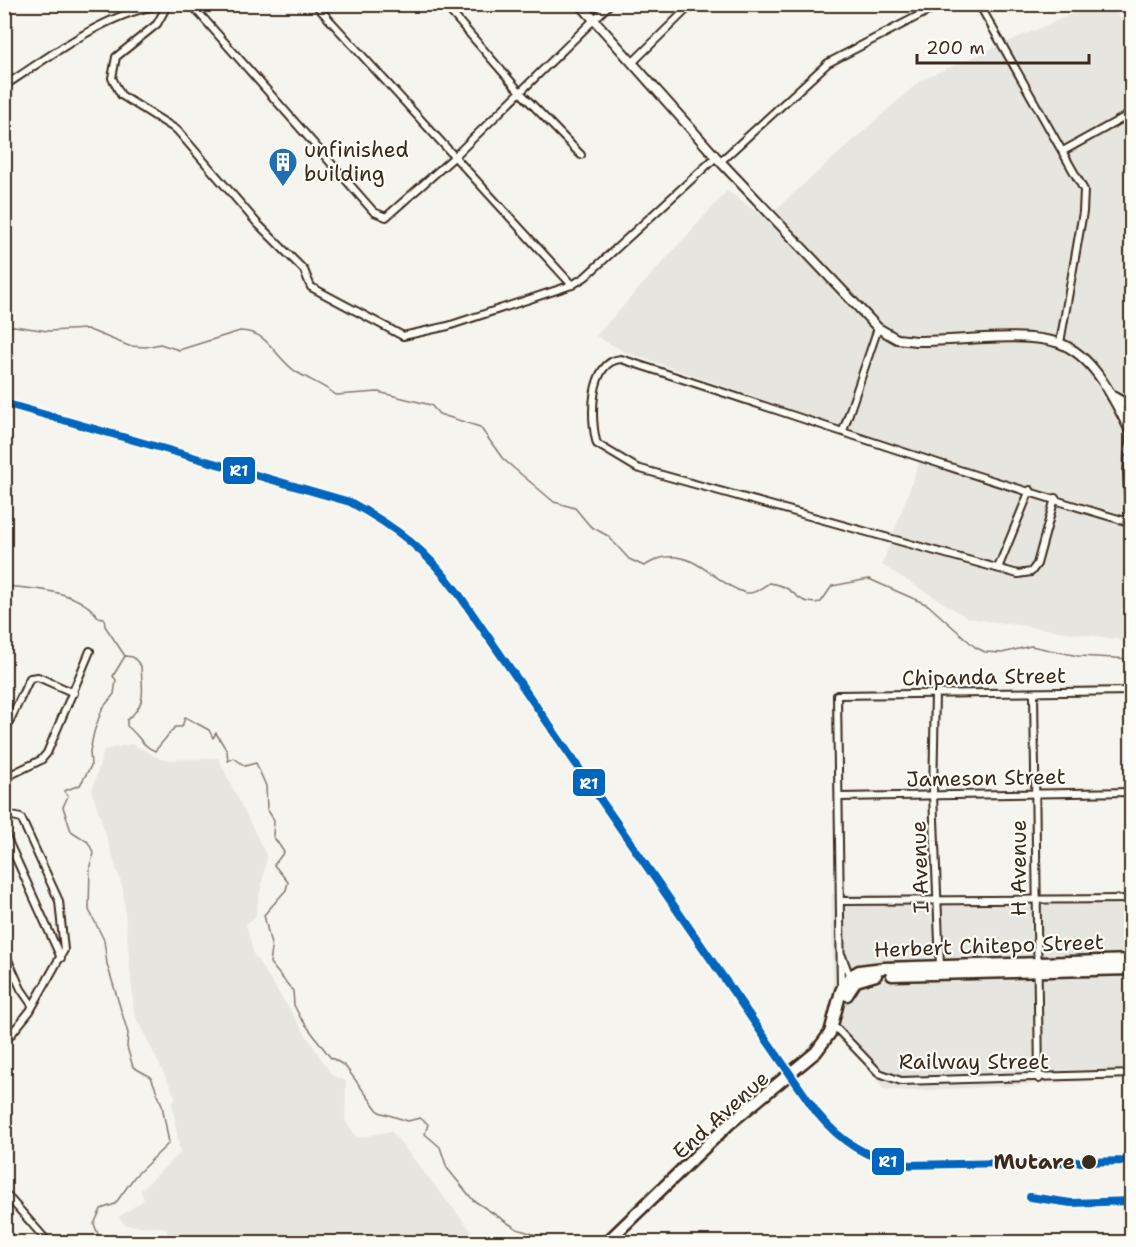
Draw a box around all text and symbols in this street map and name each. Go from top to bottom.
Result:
scale bar [917,27,1090,65]
text: 200 m [926,36,985,60]
place label: unfinished building [304,136,409,188]
building icon: unfinished building [267,146,299,188]
line badge: R1 [222,456,256,485]
text: R1 [230,460,248,481]
street label: Chipanda Street [902,662,1066,692]
street label: Jameson Street [906,763,1066,793]
line badge: R1 [572,768,606,797]
text: R1 [580,773,598,794]
street label: I Avenue [904,820,936,914]
street label: H Avenue [1005,820,1033,916]
street label: Herbert Chitepo Street [873,928,1105,964]
street label: Railway Street [899,1048,1049,1076]
street label: End Avenue [667,1064,775,1166]
line badge: R1 [871,1147,905,1176]
place label: Mutare [993,1148,1075,1176]
text: R1 [879,1151,897,1172]
marker: Mutare [1080,1153,1098,1171]

